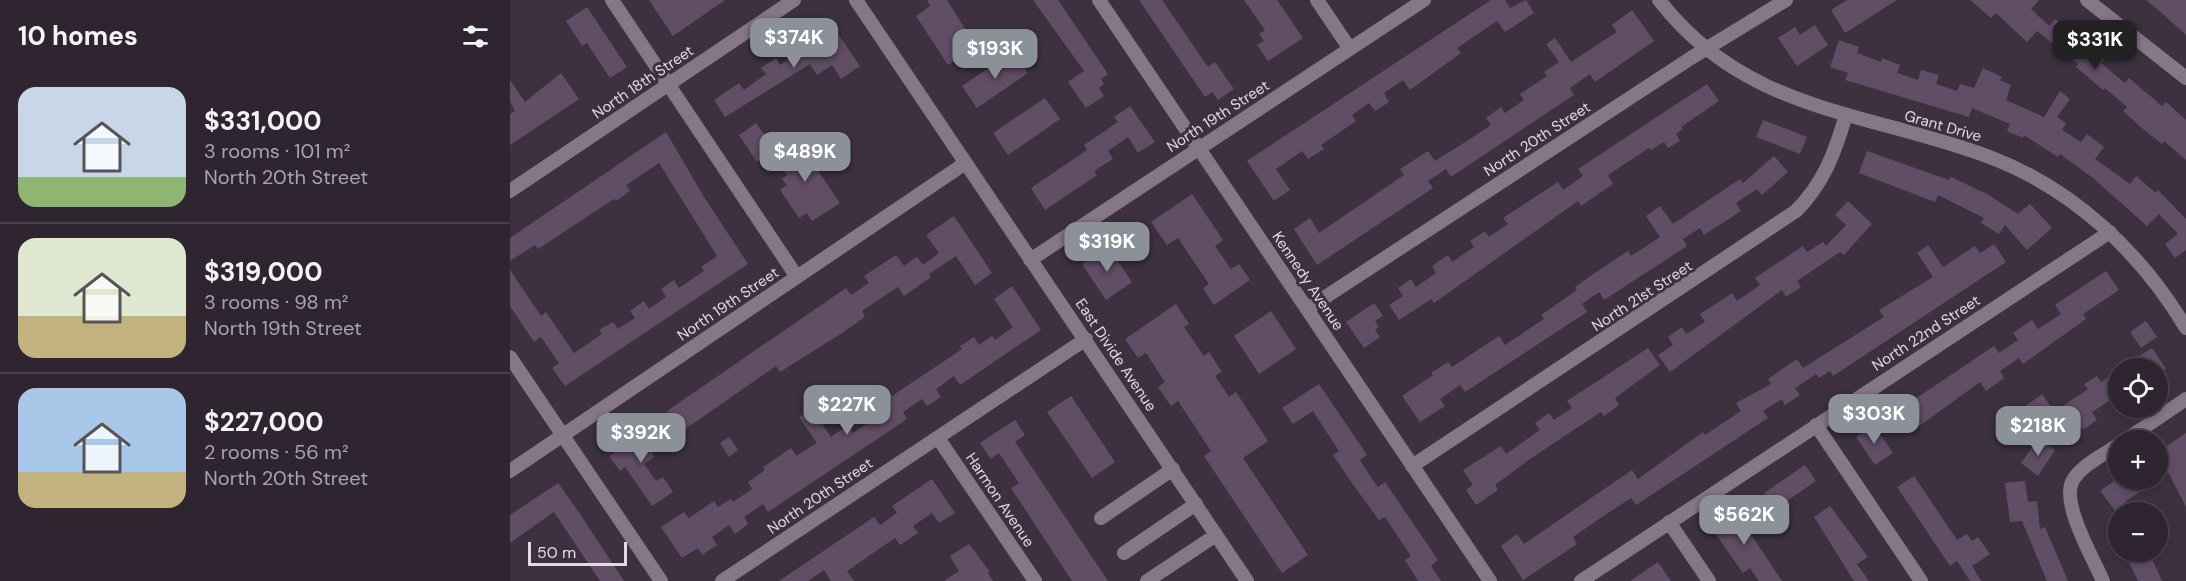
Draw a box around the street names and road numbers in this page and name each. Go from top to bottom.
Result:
street label: North 18th Street [588,41,698,123]
street label: North 19th Street [1163,75,1273,157]
street label: North 20th Street [1480,97,1594,181]
street label: Grant Drive [1902,105,1984,147]
street label: Kennedy Avenue [1267,228,1349,334]
street label: North 21st Street [1588,256,1696,336]
street label: North 19th Street [673,263,783,345]
street label: North 22nd Street [1868,290,1984,375]
street label: East Divide Avenue [1071,295,1161,415]
street label: Harmon Avenue [961,449,1039,551]
street label: North 20th Street [763,453,877,539]

